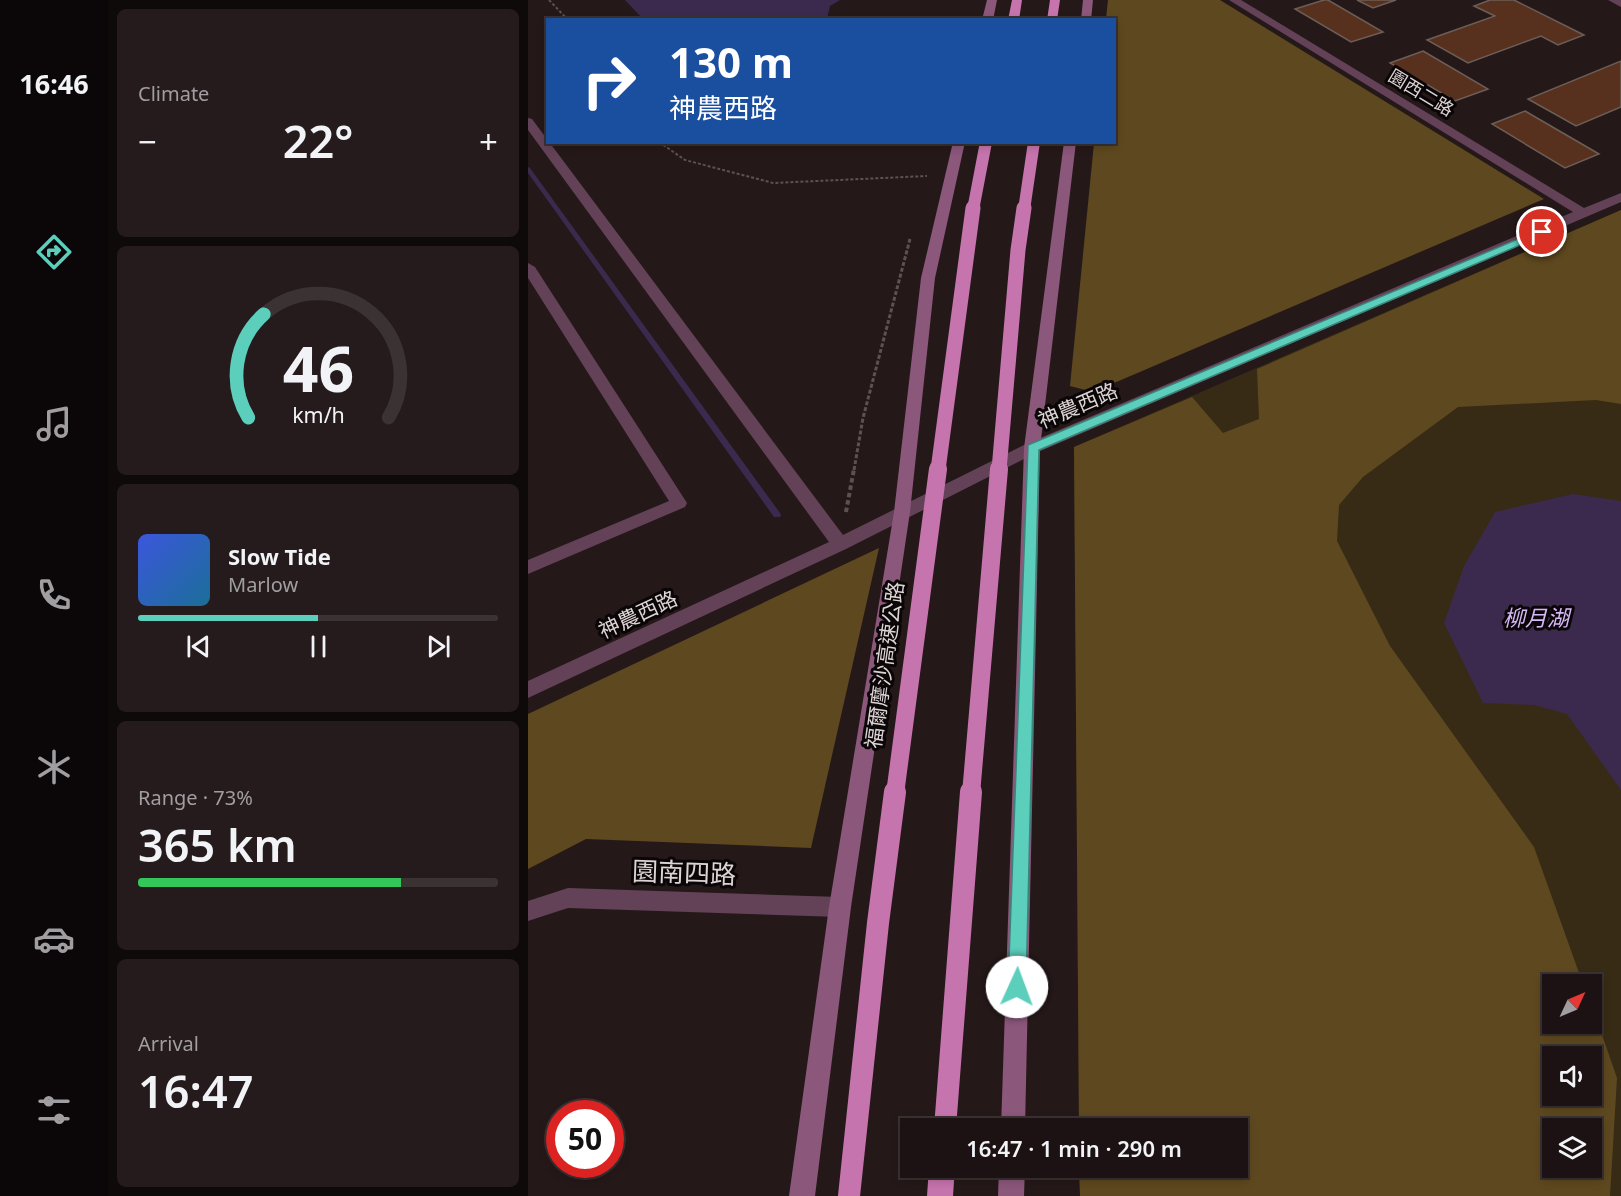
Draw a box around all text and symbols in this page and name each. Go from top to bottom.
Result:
text: 130 m [669,33,793,90]
icon: right [570,42,648,120]
street label: 園西二路 [1384,63,1459,121]
text: 16:46 [19,65,89,102]
text: Climate [138,80,209,107]
text: 神農西路 [669,89,777,126]
text: 22° [283,110,353,171]
text: − [138,119,157,164]
text: + [479,119,498,164]
pin [1516,206,1567,257]
icon: arrive [1525,215,1558,248]
icon: directions [33,231,75,273]
text: 46 [282,325,354,410]
street label: 神農西路 [1033,376,1122,434]
text: km/h [292,400,344,429]
icon: music [33,403,75,445]
text: Slow Tide [228,541,331,571]
text: Marlow [228,571,298,598]
icon: phone [33,574,75,616]
street label: 福爾摩沙高速公路 [858,580,910,750]
street label: 神農西路 [594,584,682,645]
water label: 柳月湖 [1503,602,1572,632]
icon: previous [182,630,215,663]
icon: pause [302,630,335,663]
icon: next [422,630,455,663]
icon: climate [33,746,75,788]
text: Range · 73% [138,784,253,811]
text: 365 km [138,814,297,875]
street label: 園南四路 [631,852,737,892]
icon: car [33,918,75,960]
position arrow [985,955,1049,1019]
north arrow [1542,974,1602,1034]
map controls [1542,974,1602,1178]
text: Arrival [138,1030,199,1057]
button: sound [1542,1046,1602,1106]
text: 16:47 [138,1060,253,1121]
icon: filters [33,1089,75,1131]
speed limit sign: 50 [546,1100,624,1178]
button: layers [1542,1118,1602,1178]
text: 16:47 · 1 min · 290 m [966,1133,1182,1163]

